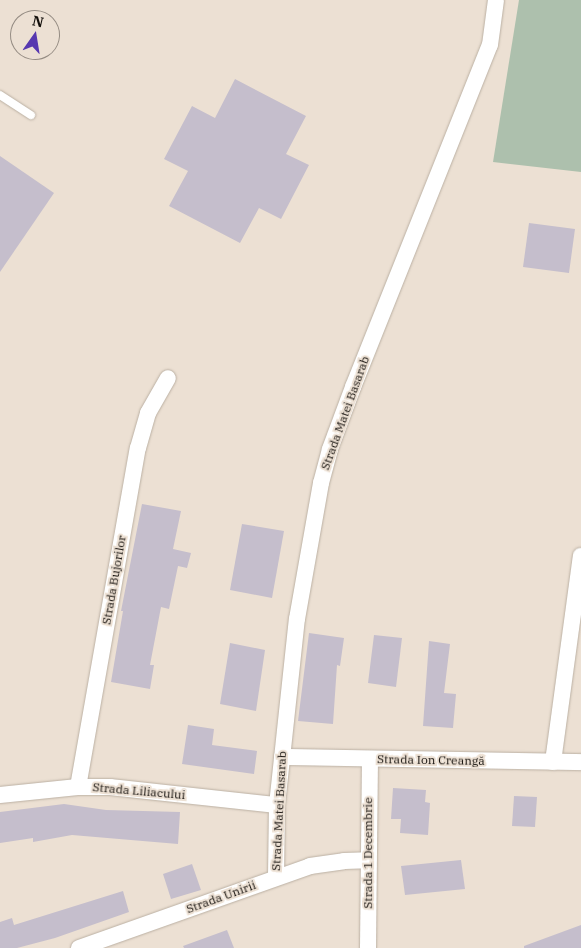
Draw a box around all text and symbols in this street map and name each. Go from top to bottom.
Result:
north arrow [10,10,60,60]
text: N [31,11,46,31]
street label: Strada Matei Basarab [318,354,372,472]
street label: Strada Bujorilor [99,534,129,626]
street label: Strada Matei Basarab [269,751,289,871]
street label: Strada Ion Creangă [377,752,485,768]
street label: Strada Liliacului [92,780,186,802]
street label: Strada 1 Decembrie [361,797,375,909]
street label: Strada Unirii [184,878,258,916]

